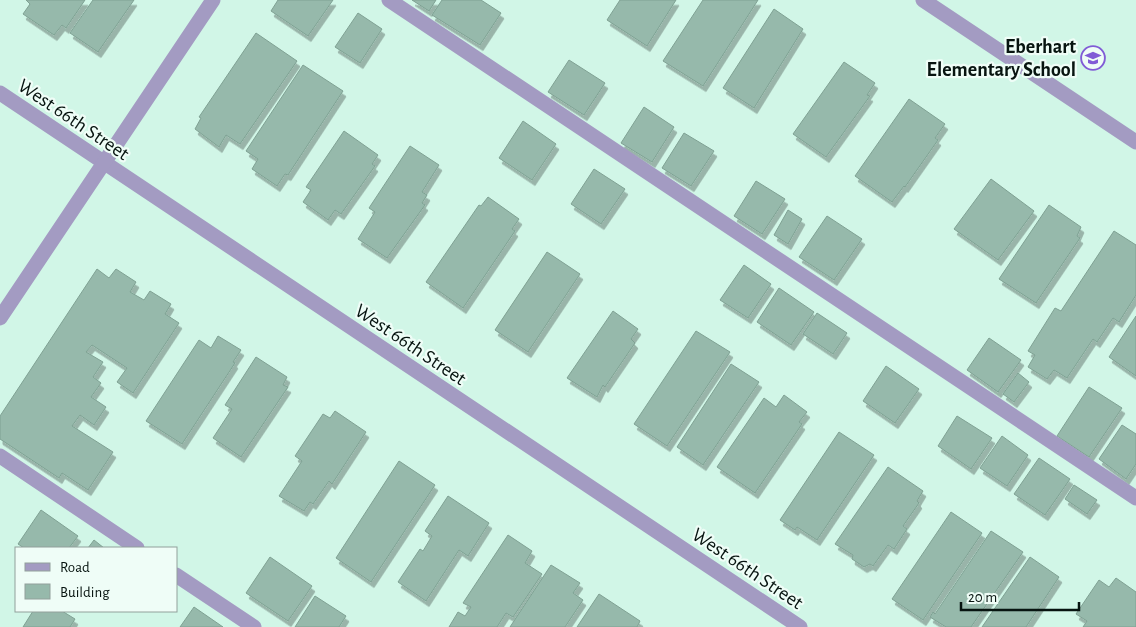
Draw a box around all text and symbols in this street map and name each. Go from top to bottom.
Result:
place label: Eberhart Elementary School [927,37,1076,80]
school or university icon: Eberhart Elementary School [1080,45,1106,71]
street label: West 66th Street [14,75,133,165]
street label: West 66th Street [351,300,470,390]
street label: West 66th Street [688,524,807,614]
legend [15,547,178,612]
text: Road [60,560,90,575]
scale bar [961,580,1078,612]
text: Building [60,585,110,600]
text: 20 m [968,590,997,605]

